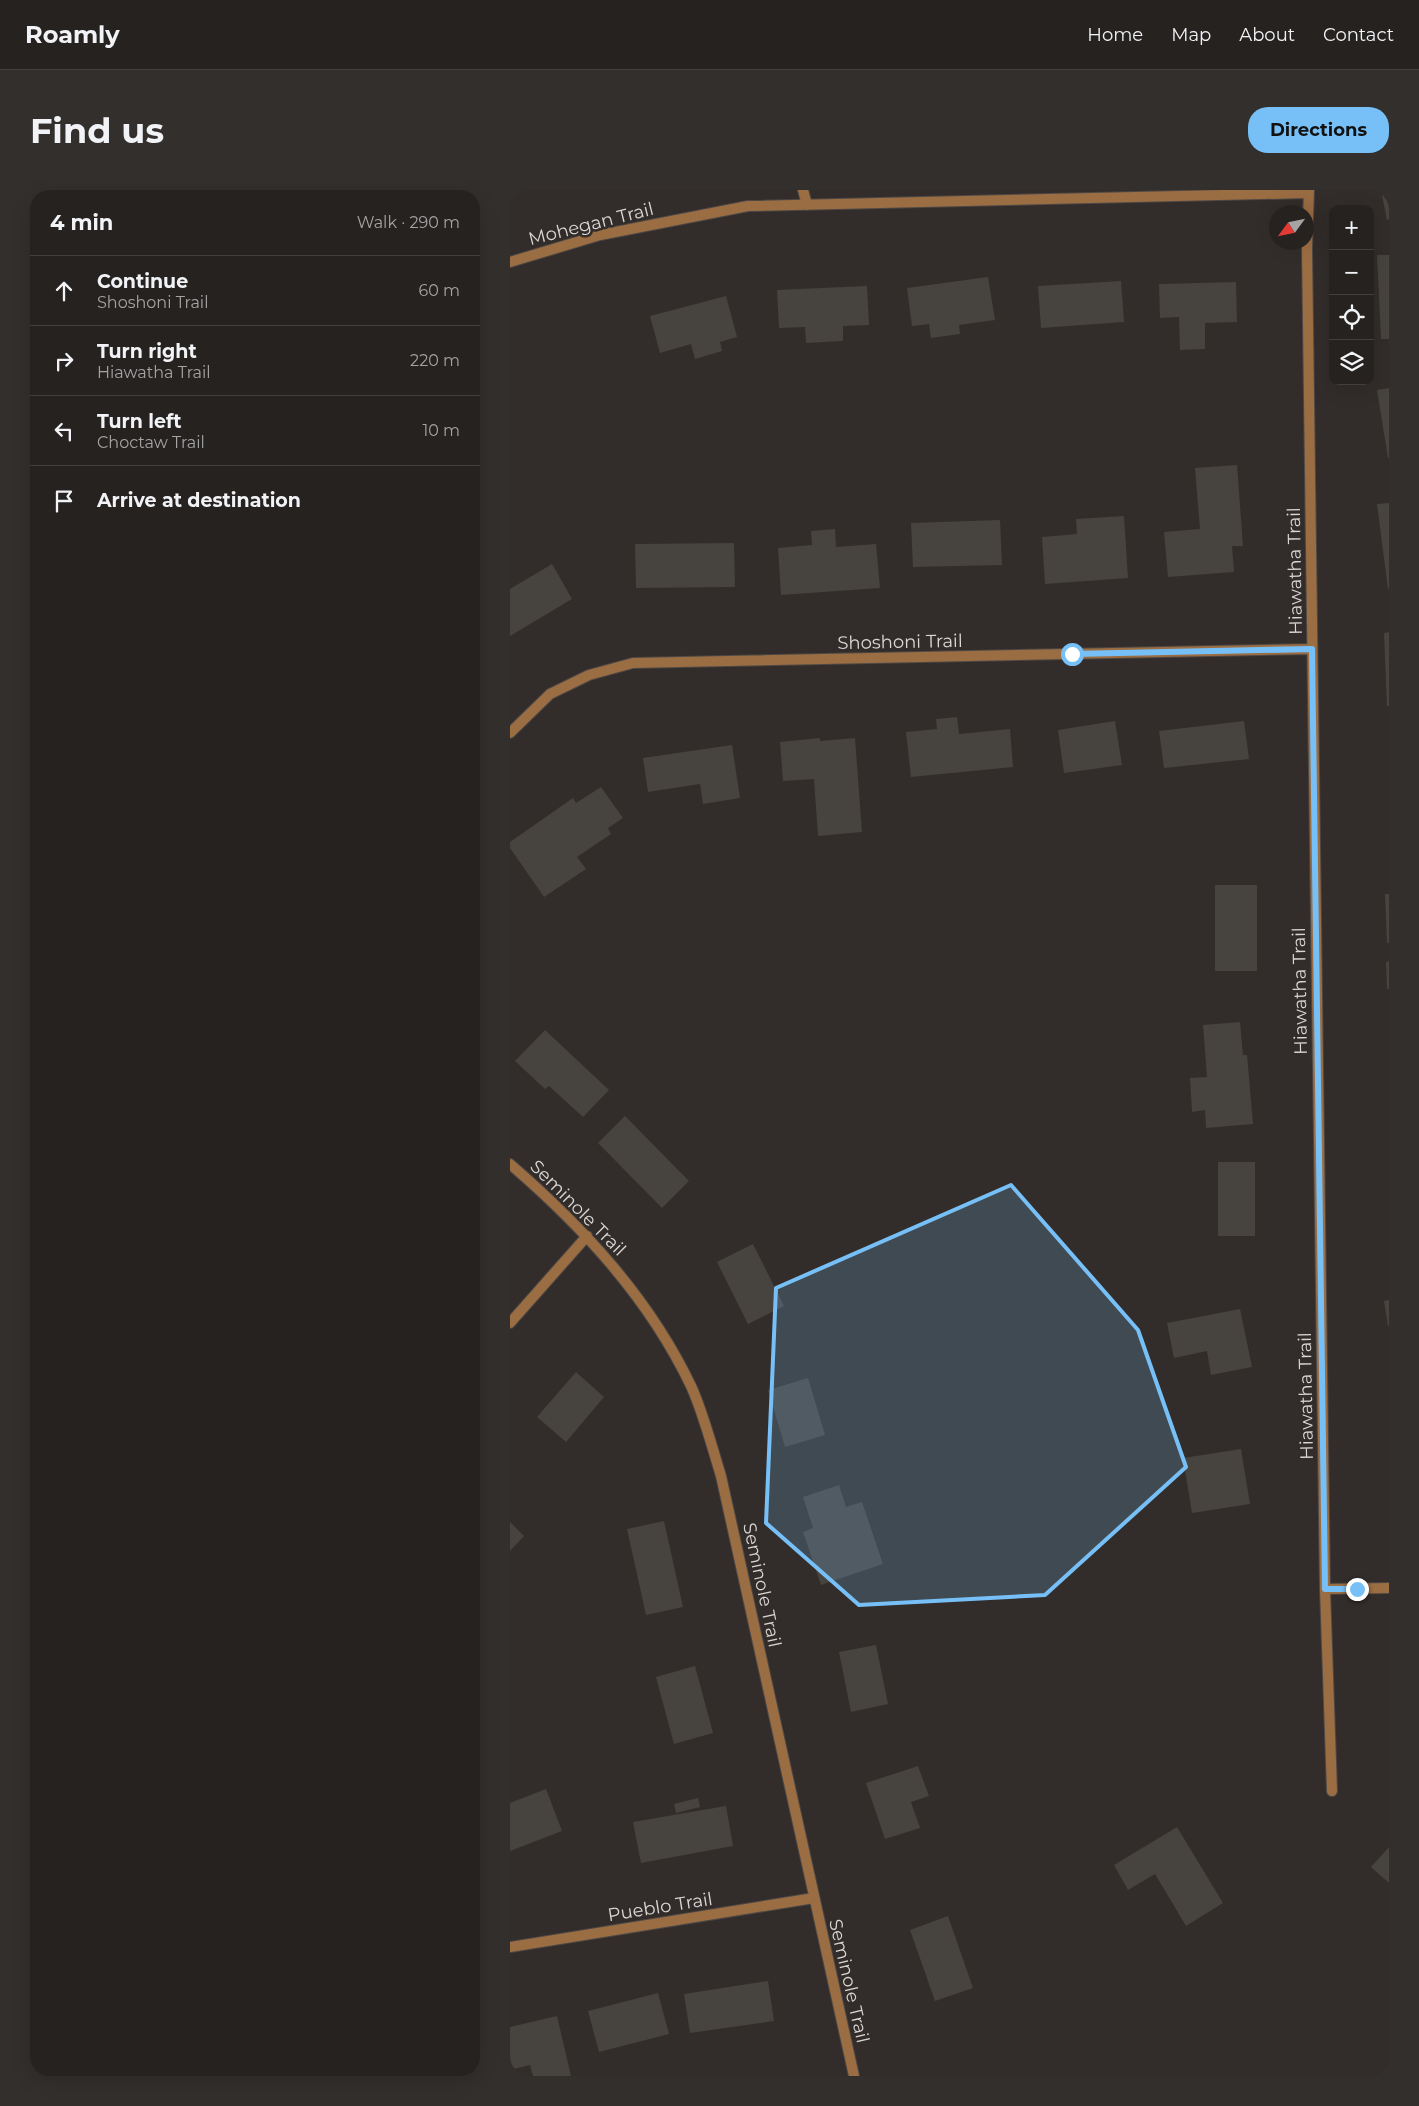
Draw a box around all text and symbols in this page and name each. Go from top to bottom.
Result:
text: Roamly [25,20,120,49]
text: Home [1087,24,1143,46]
text: Map [1171,24,1211,46]
text: About [1239,24,1295,46]
text: Contact [1323,24,1394,46]
button: Directions [1248,107,1389,153]
text: Find us [30,109,164,152]
street label: Mohegan Trail [526,198,656,250]
north arrow [1269,205,1314,250]
map controls [1329,205,1374,385]
button: + [1329,205,1374,250]
text: 4 min [50,210,113,235]
text: Walk · 290 m [357,213,460,232]
button: − [1329,250,1374,295]
text: Continue [97,270,188,293]
icon: ahead [50,277,78,305]
text: 60 m [418,281,460,300]
text: Shoshoni Trail [97,293,208,312]
button: locate [1329,295,1374,340]
text: Turn right [97,340,197,363]
button: layers [1329,340,1374,385]
icon: right [50,347,78,375]
text: 220 m [410,351,460,370]
text: Hiawatha Trail [97,363,211,382]
text: Turn left [97,410,182,433]
icon: left [50,417,78,445]
text: 10 m [422,421,460,440]
text: Choctaw Trail [97,433,205,452]
icon: arrive [50,487,78,515]
text: Arrive at destination [97,489,301,512]
street label: Hiawatha Trail [1283,507,1307,635]
street label: Shoshoni Trail [837,630,963,654]
route start [1061,643,1084,666]
street label: Hiawatha Trail [1288,927,1312,1055]
street label: Seminole Trail [525,1155,631,1261]
street label: Hiawatha Trail [1294,1332,1318,1460]
street label: Seminole Trail [738,1521,786,1649]
route end [1346,1578,1369,1601]
street label: Pueblo Trail [606,1888,714,1926]
street label: Seminole Trail [824,1917,874,2045]

